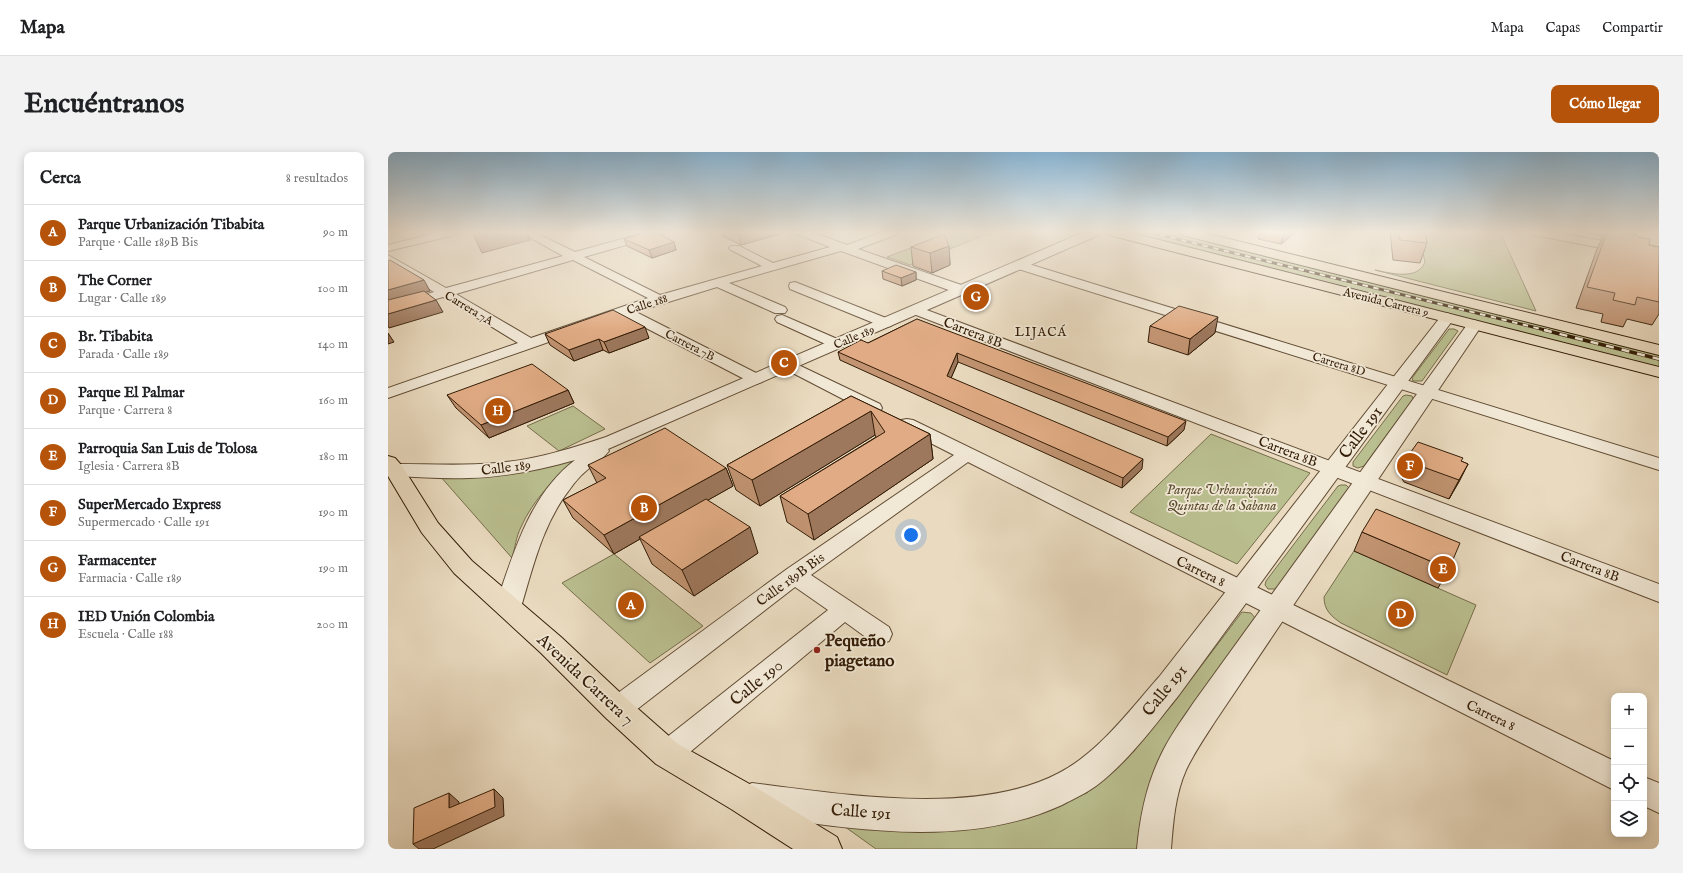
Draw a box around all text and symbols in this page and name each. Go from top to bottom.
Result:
text: Mapa [20,16,65,40]
text: Mapa [1491,19,1524,37]
text: Capas [1546,19,1580,37]
text: Compartir [1602,19,1663,37]
button: Cómo llegar [1551,85,1659,123]
text: Encuéntranos [24,87,184,122]
text: Cerca [40,168,81,189]
text: 8 resultados [286,170,348,187]
text: Parque Urbanización Tibabita [78,215,264,234]
text: A [49,224,57,241]
text: 90 m [323,224,348,241]
text: Parque · Calle 189B Bis [78,234,198,251]
text: The Corner [78,271,152,290]
text: B [49,280,57,297]
text: 100 m [318,280,348,297]
pin: G [963,282,989,312]
street label: Avenida Carrera 9 [1340,284,1430,320]
street label: Carrera 7A [442,288,497,329]
text: Lugar · Calle 189 [78,290,166,307]
street label: Calle 188 [625,291,670,318]
street label: Carrera 8B [941,313,1005,352]
street label: Calle 189 [832,322,877,353]
district label: LIJACÁ [1015,324,1067,341]
text: Br. Tibabita [78,327,153,346]
street label: Carrera 7B [662,327,717,364]
text: C [48,336,58,353]
text: 140 m [318,336,348,353]
text: Parada · Calle 189 [78,346,169,363]
pin: C [771,348,797,378]
street label: Carrera 8D [1311,349,1368,380]
text: Parque El Palmar [78,383,184,402]
text: D [48,392,58,409]
text: 160 m [318,392,348,409]
pin: H [485,396,511,426]
text: Parque · Carrera 8 [78,402,172,419]
street label: Calle 191 [1335,403,1388,463]
street label: Carrera 8B [1256,432,1320,471]
text: Parroquia San Luis de Tolosa [78,439,257,458]
text: E [48,448,58,465]
text: 180 m [319,448,348,465]
pin: F [1397,451,1423,481]
street label: Calle 189 [480,456,532,480]
text: Iglesia · Carrera 8B [78,458,180,475]
park label: Parque Urbanización Quintas de la Sabana [1167,481,1277,515]
pin: B [631,493,657,523]
text: SuperMercado Express [78,495,221,514]
text: F [49,504,57,521]
text: 190 m [318,504,348,521]
text: Supermercado · Calle 191 [78,514,210,531]
your location [901,525,921,545]
street label: Carrera 8B [1558,547,1622,586]
street label: Calle 189B Bis [753,549,828,611]
text: Farmacenter [78,551,156,570]
street label: Carrera 8 [1173,552,1228,591]
pin: E [1430,554,1456,584]
text: G [48,560,58,577]
text: 190 m [318,560,348,577]
text: Farmacia · Calle 189 [78,570,182,587]
pin: A [618,590,644,620]
pin: D [1388,599,1414,629]
text: IED Unión Colombia [78,607,215,626]
text: H [47,616,59,633]
text: 200 m [316,616,348,633]
text: Escuela · Calle 188 [78,626,173,643]
street label: Avenida Carrera 7 [531,629,638,730]
place label: Pequeño piagetano [824,631,894,672]
marker: Pequeño piagetano [812,645,822,655]
street label: Calle 190 [726,655,788,711]
street label: Calle 191 [1138,661,1192,721]
map controls [1611,693,1647,837]
button: + [1611,693,1647,729]
street label: Carrera 8 [1463,696,1518,735]
button: − [1611,729,1647,765]
button: locate [1611,765,1647,801]
street label: Calle 191 [830,800,892,825]
button: layers [1611,801,1647,837]

